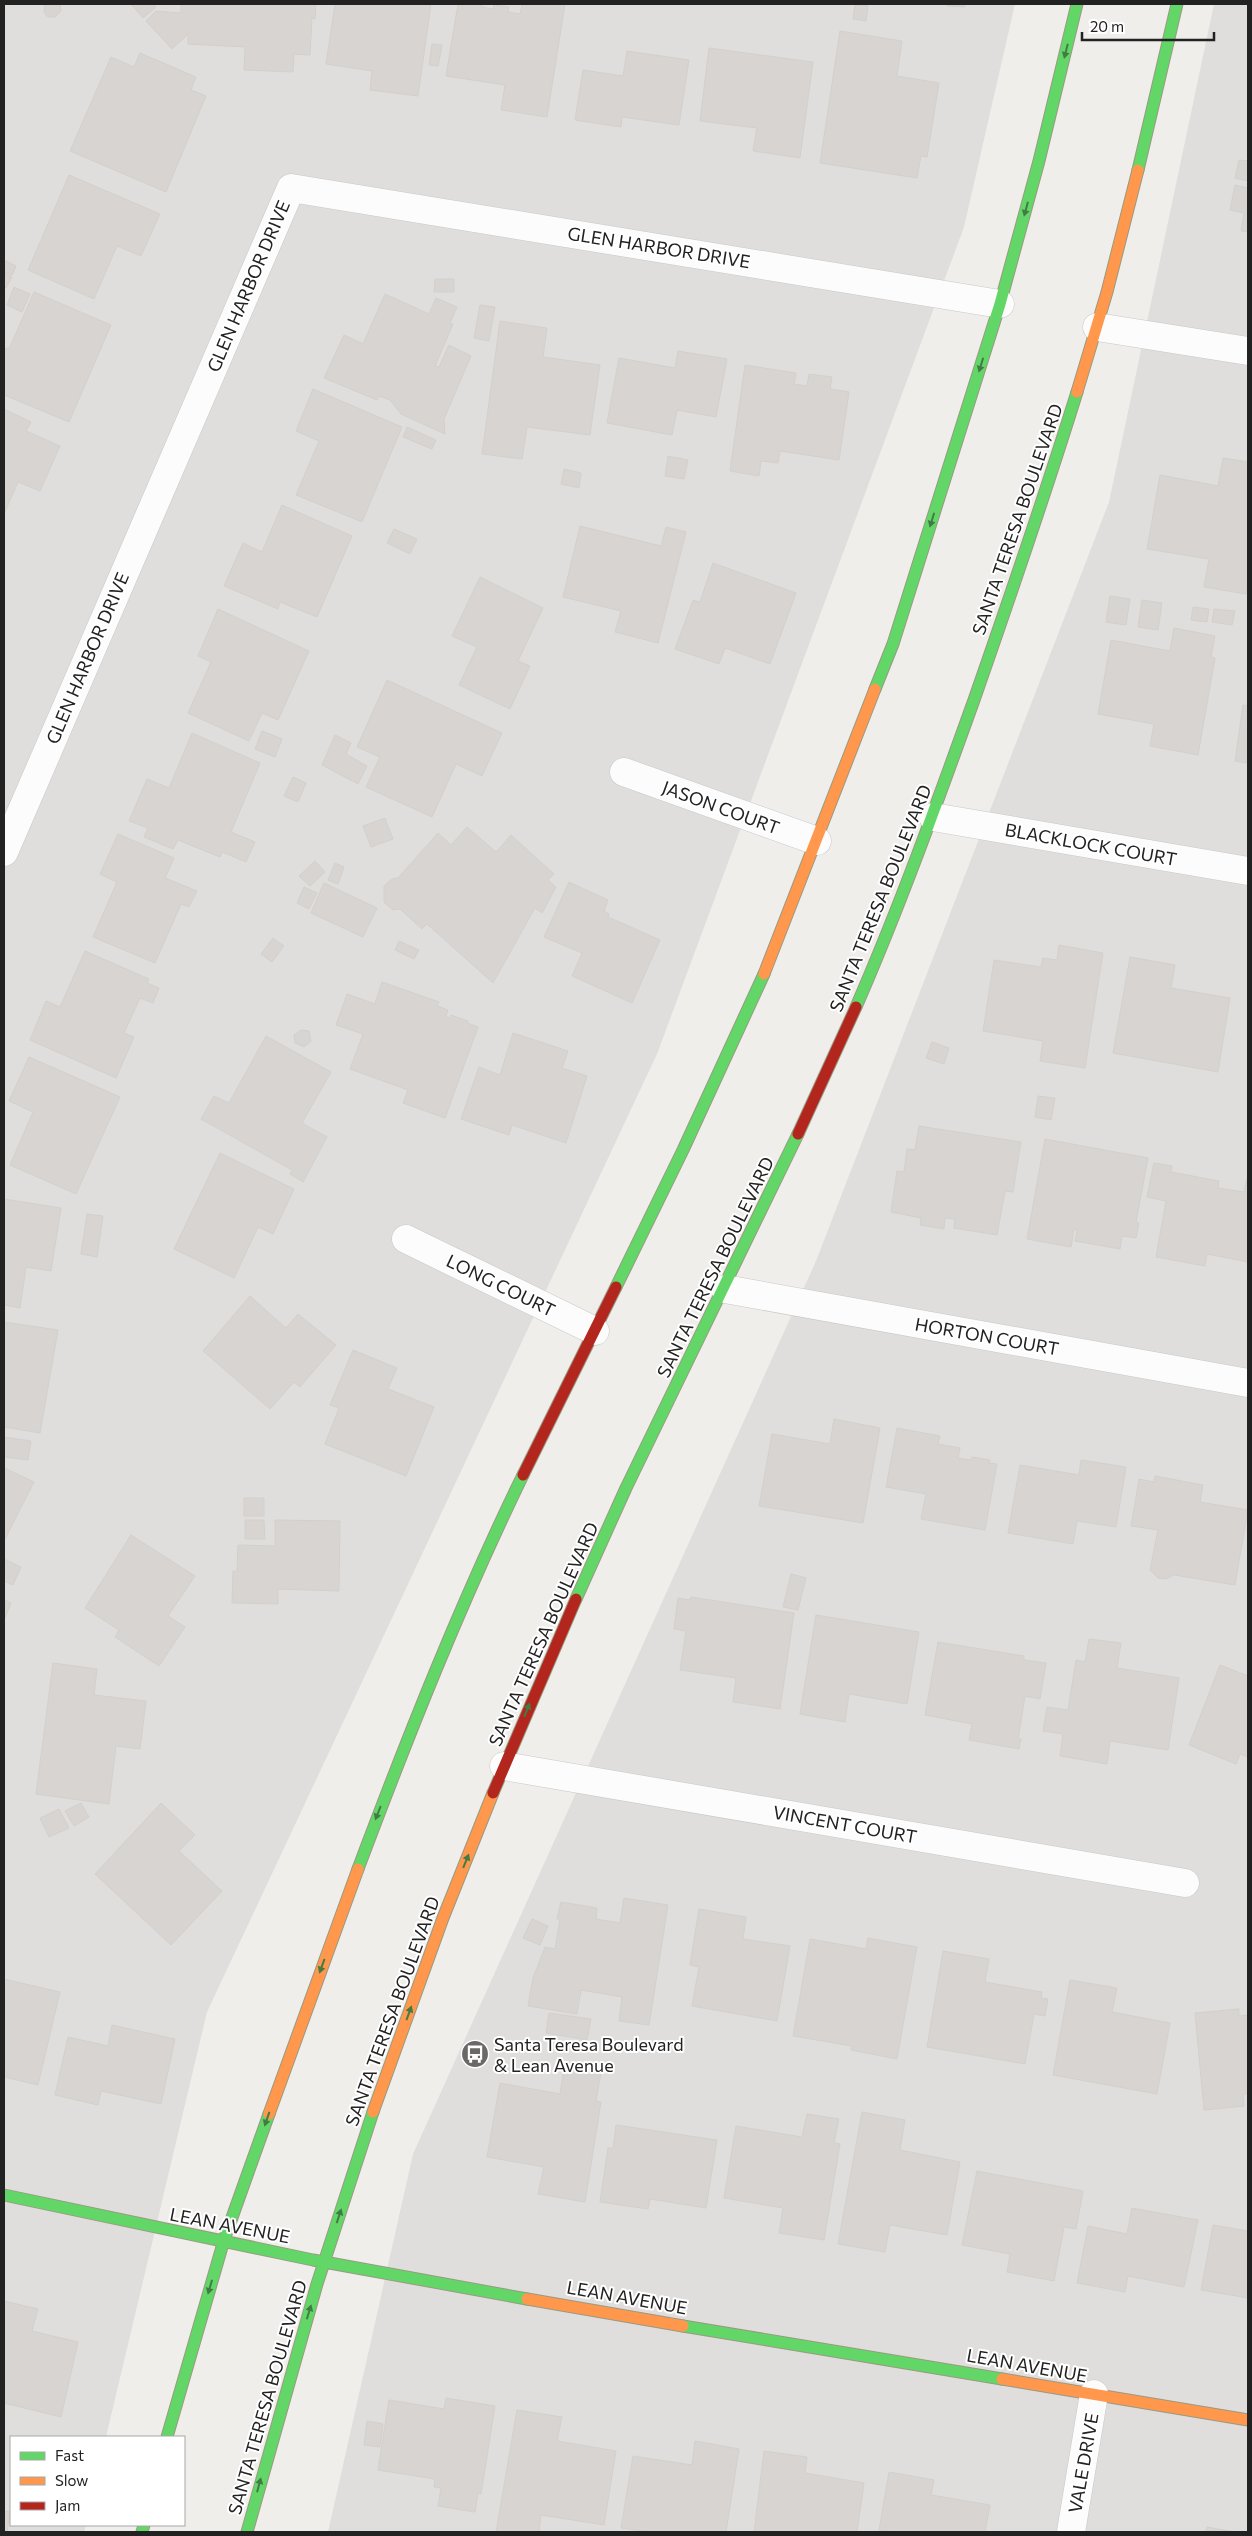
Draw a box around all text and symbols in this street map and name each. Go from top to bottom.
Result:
scale bar [1082,10,1214,42]
text: 20 m [1090,17,1124,35]
one-way arrow [1062,44,1070,59]
street label: GLEN HARBOR DRIVE [202,197,294,375]
one-way arrow [1022,201,1030,216]
street label: GLEN HARBOR DRIVE [566,222,752,272]
one-way arrow [977,358,985,373]
street label: SANTA TERESA BOULEVARD [967,401,1067,637]
one-way arrow [928,512,935,527]
street label: GLEN HARBOR DRIVE [41,569,133,747]
street label: JASON COURT [659,776,783,838]
street label: SANTA TERESA BOULEVARD [824,781,936,1015]
street label: BLACKLOCK COURT [1003,818,1179,870]
street label: SANTA TERESA BOULEVARD [652,1153,778,1381]
street label: LONG COURT [443,1249,559,1321]
street label: HORTON COURT [913,1312,1061,1360]
street label: SANTA TERESA BOULEVARD [484,1519,602,1749]
one-way arrow [524,1703,532,1717]
street label: VINCENT COURT [771,1800,919,1848]
one-way arrow [374,1806,382,1821]
one-way arrow [463,1853,470,1868]
street label: SANTA TERESA BOULEVARD [340,1893,444,2129]
one-way arrow [318,1958,325,1973]
one-way arrow [405,2005,413,2020]
place label: Santa Teresa Boulevard & Lean Avenue [494,2033,684,2076]
bus stop icon: Santa Teresa Boulevard & Lean Avenue [460,2039,490,2069]
one-way arrow [263,2112,271,2127]
street label: LEAN AVENUE [168,2203,292,2247]
one-way arrow [336,2208,344,2223]
street label: LEAN AVENUE [565,2276,689,2318]
street label: SANTA TERESA BOULEVARD [223,2277,311,2517]
one-way arrow [206,2279,214,2294]
one-way arrow [305,2304,313,2319]
street label: LEAN AVENUE [965,2344,1089,2386]
street label: VALE DRIVE [1063,2411,1103,2515]
legend [10,2436,185,2526]
text: Fast [55,2446,84,2464]
text: Slow [55,2471,88,2489]
one-way arrow [256,2478,264,2493]
text: Jam [55,2496,80,2514]

